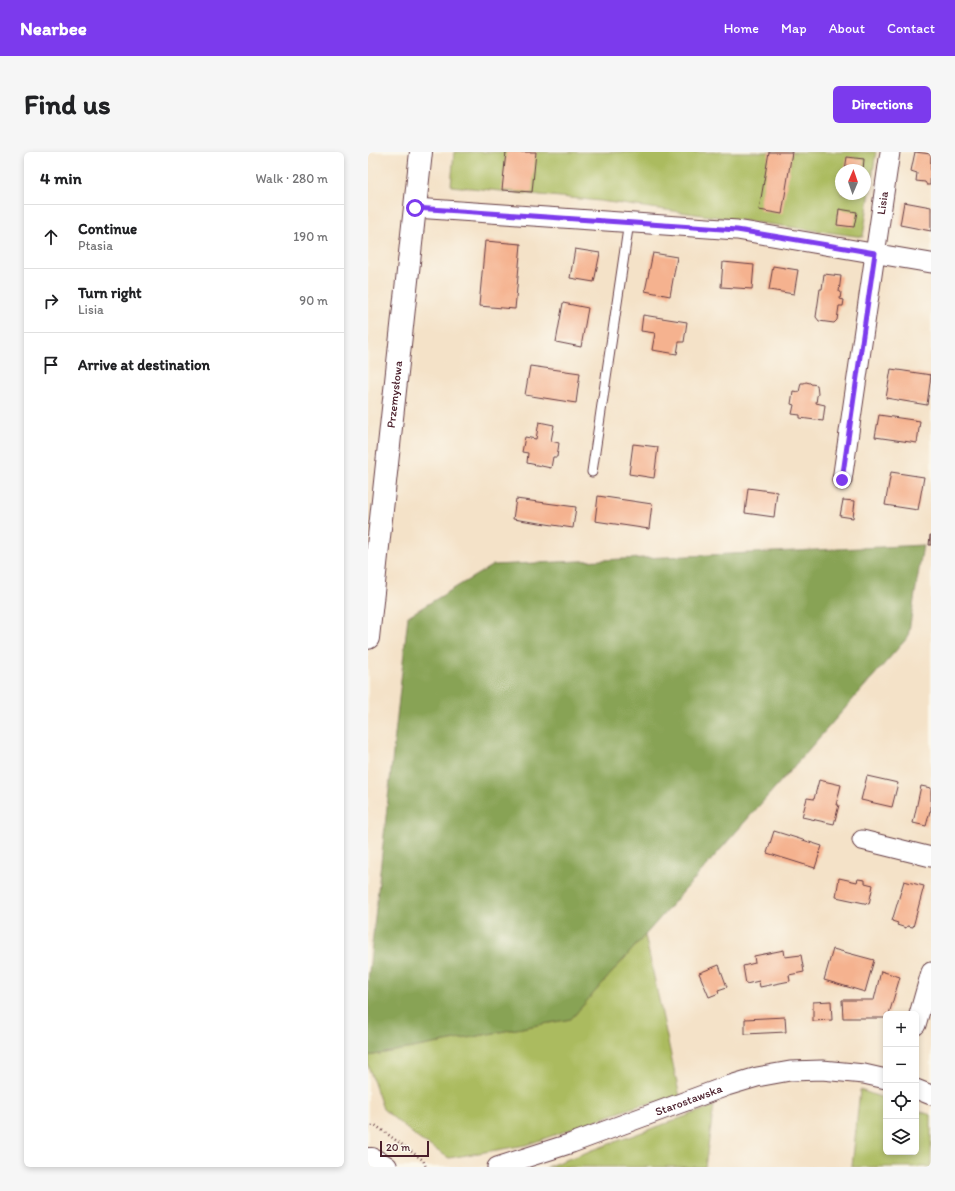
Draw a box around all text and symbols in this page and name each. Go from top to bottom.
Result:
text: Nearbee [20,17,87,40]
text: Home [724,20,759,37]
text: Map [781,20,807,37]
text: About [829,20,865,37]
text: Contact [887,20,935,37]
button: Directions [833,86,931,123]
text: Find us [24,87,111,121]
north arrow [835,164,871,200]
text: 4 min [40,168,82,188]
text: Walk · 280 m [255,171,328,186]
street label: Lisia [874,189,891,216]
route start [406,199,424,217]
text: Continue [78,220,137,238]
icon: ahead [40,226,62,248]
text: 190 m [293,229,328,244]
text: Ptasia [78,238,113,253]
text: Turn right [78,284,142,302]
icon: right [40,290,62,312]
text: 90 m [299,293,328,308]
text: Lisia [78,302,104,317]
icon: arrive [40,354,62,376]
text: Arrive at destination [78,356,210,374]
street label: Przemysłowa [384,359,405,429]
route end [833,471,851,489]
map controls [883,1011,919,1155]
button: + [883,1011,919,1047]
button: − [883,1047,919,1083]
street label: Starostawska [653,1081,725,1119]
button: locate [883,1083,919,1119]
button: layers [883,1119,919,1155]
scale bar [380,1139,429,1158]
text: 20 m [386,1141,410,1154]

